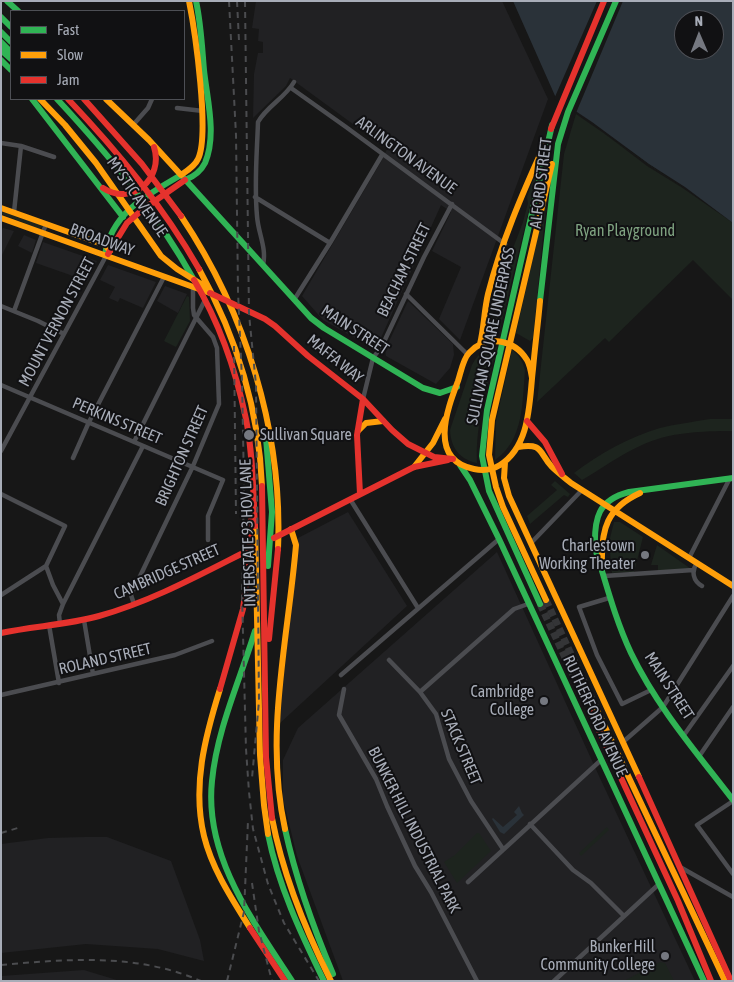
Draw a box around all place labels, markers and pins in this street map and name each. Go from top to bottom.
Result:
place label: Sullivan Square [260,425,352,445]
marker: Sullivan Square [242,428,256,442]
place label: Charlestown Working Theater [539,536,635,574]
marker: Charlestown Working Theater [639,549,651,561]
place label: Cambridge College [470,682,534,720]
marker: Cambridge College [538,695,550,707]
place label: Bunker Hill Community College [541,937,655,975]
marker: Bunker Hill Community College [659,950,671,962]

